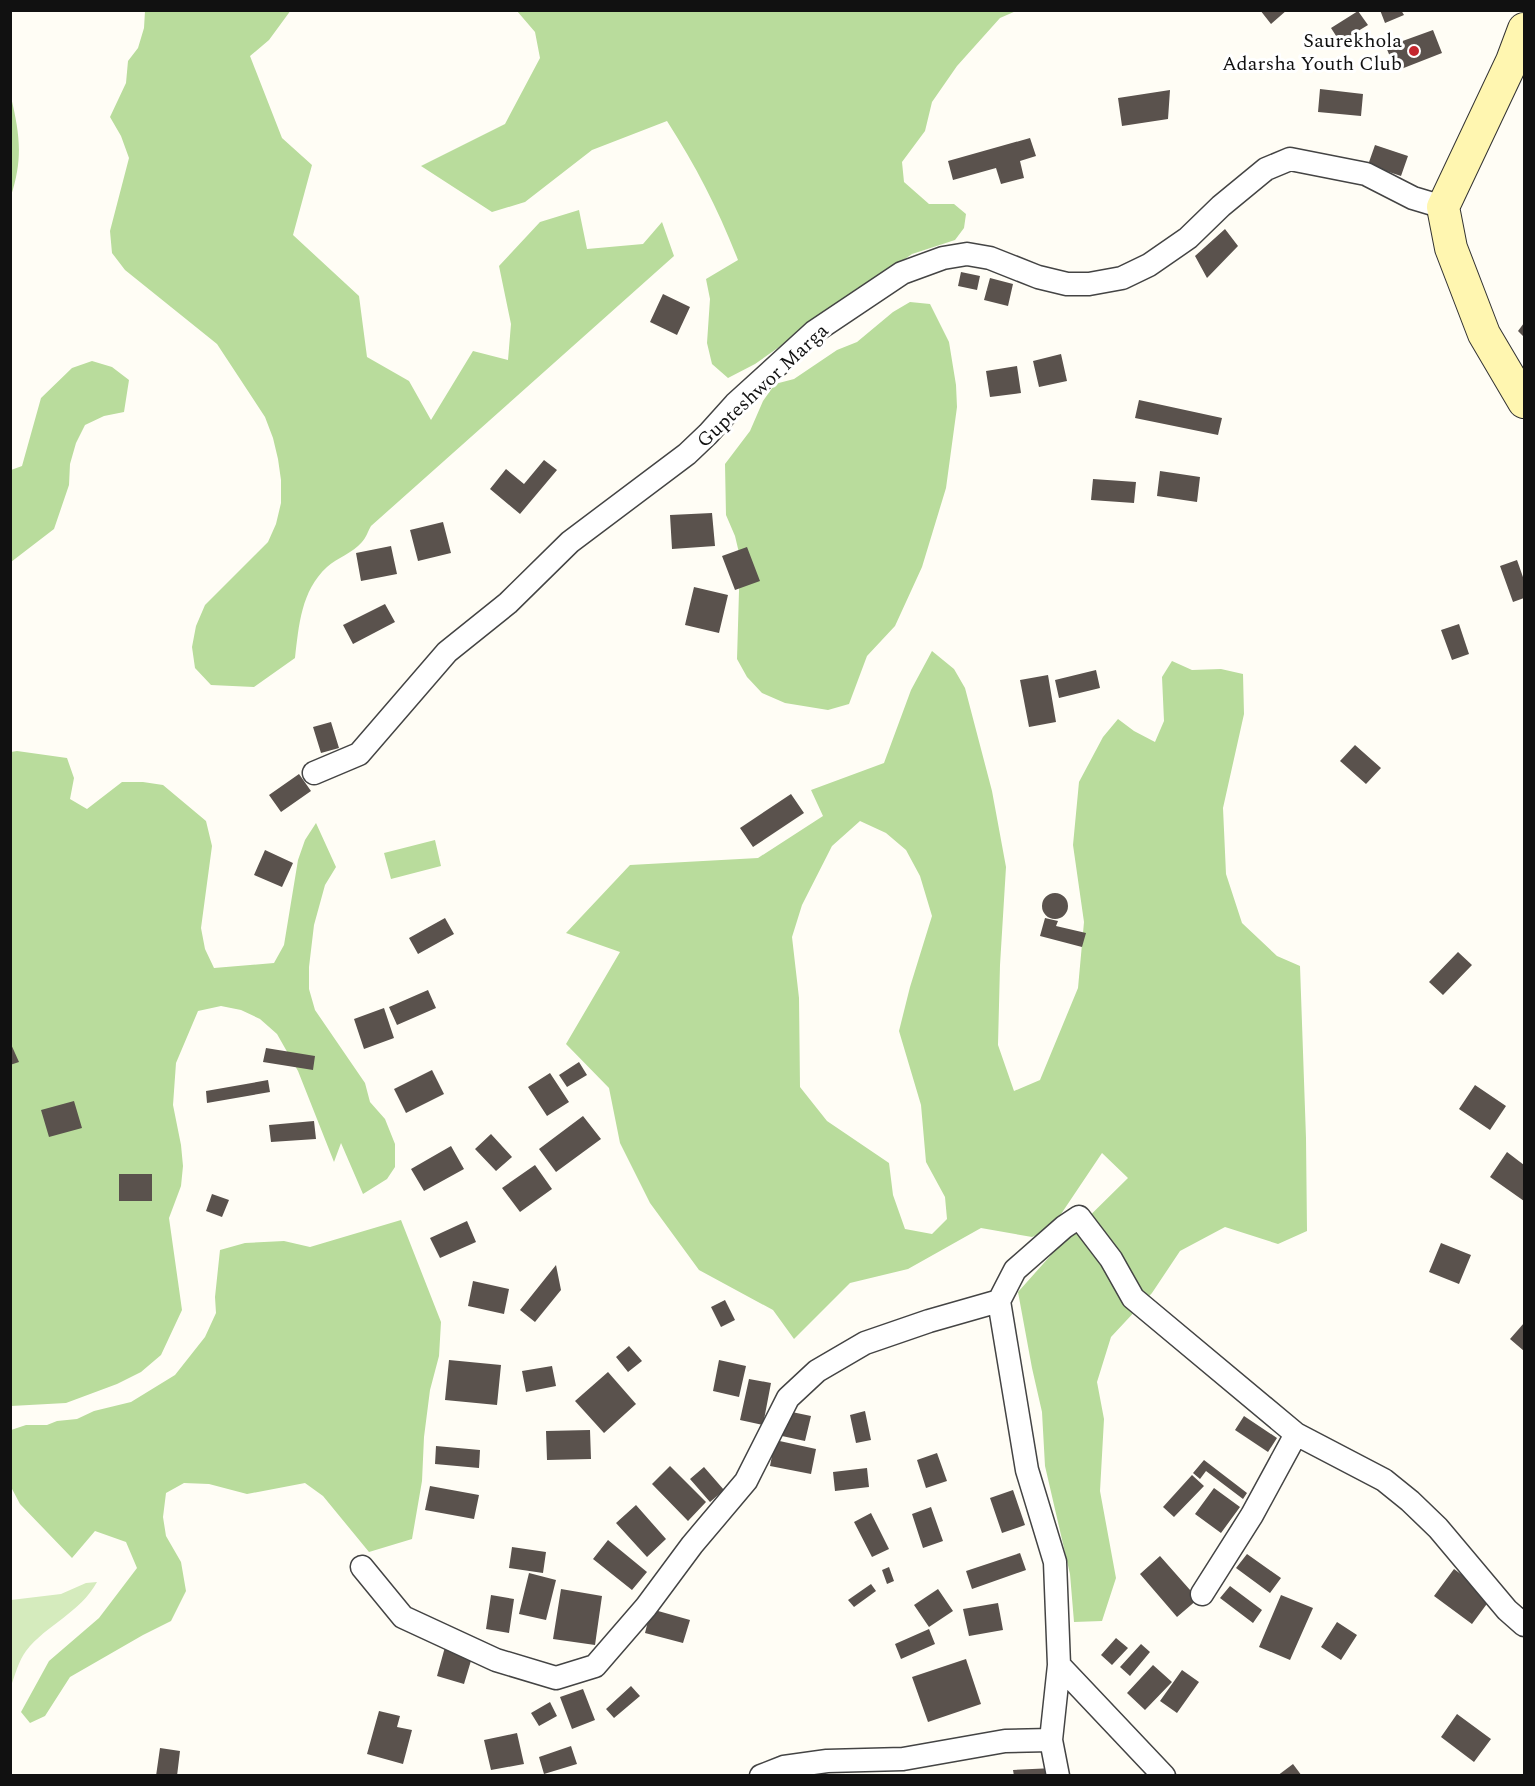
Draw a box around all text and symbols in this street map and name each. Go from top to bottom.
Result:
place label: Saurekhola Adarsha Youth Club [1222,26,1402,79]
marker: Saurekhola Adarsha Youth Club [1407,44,1421,58]
street label: Gupteshwor Marga [690,316,836,455]

